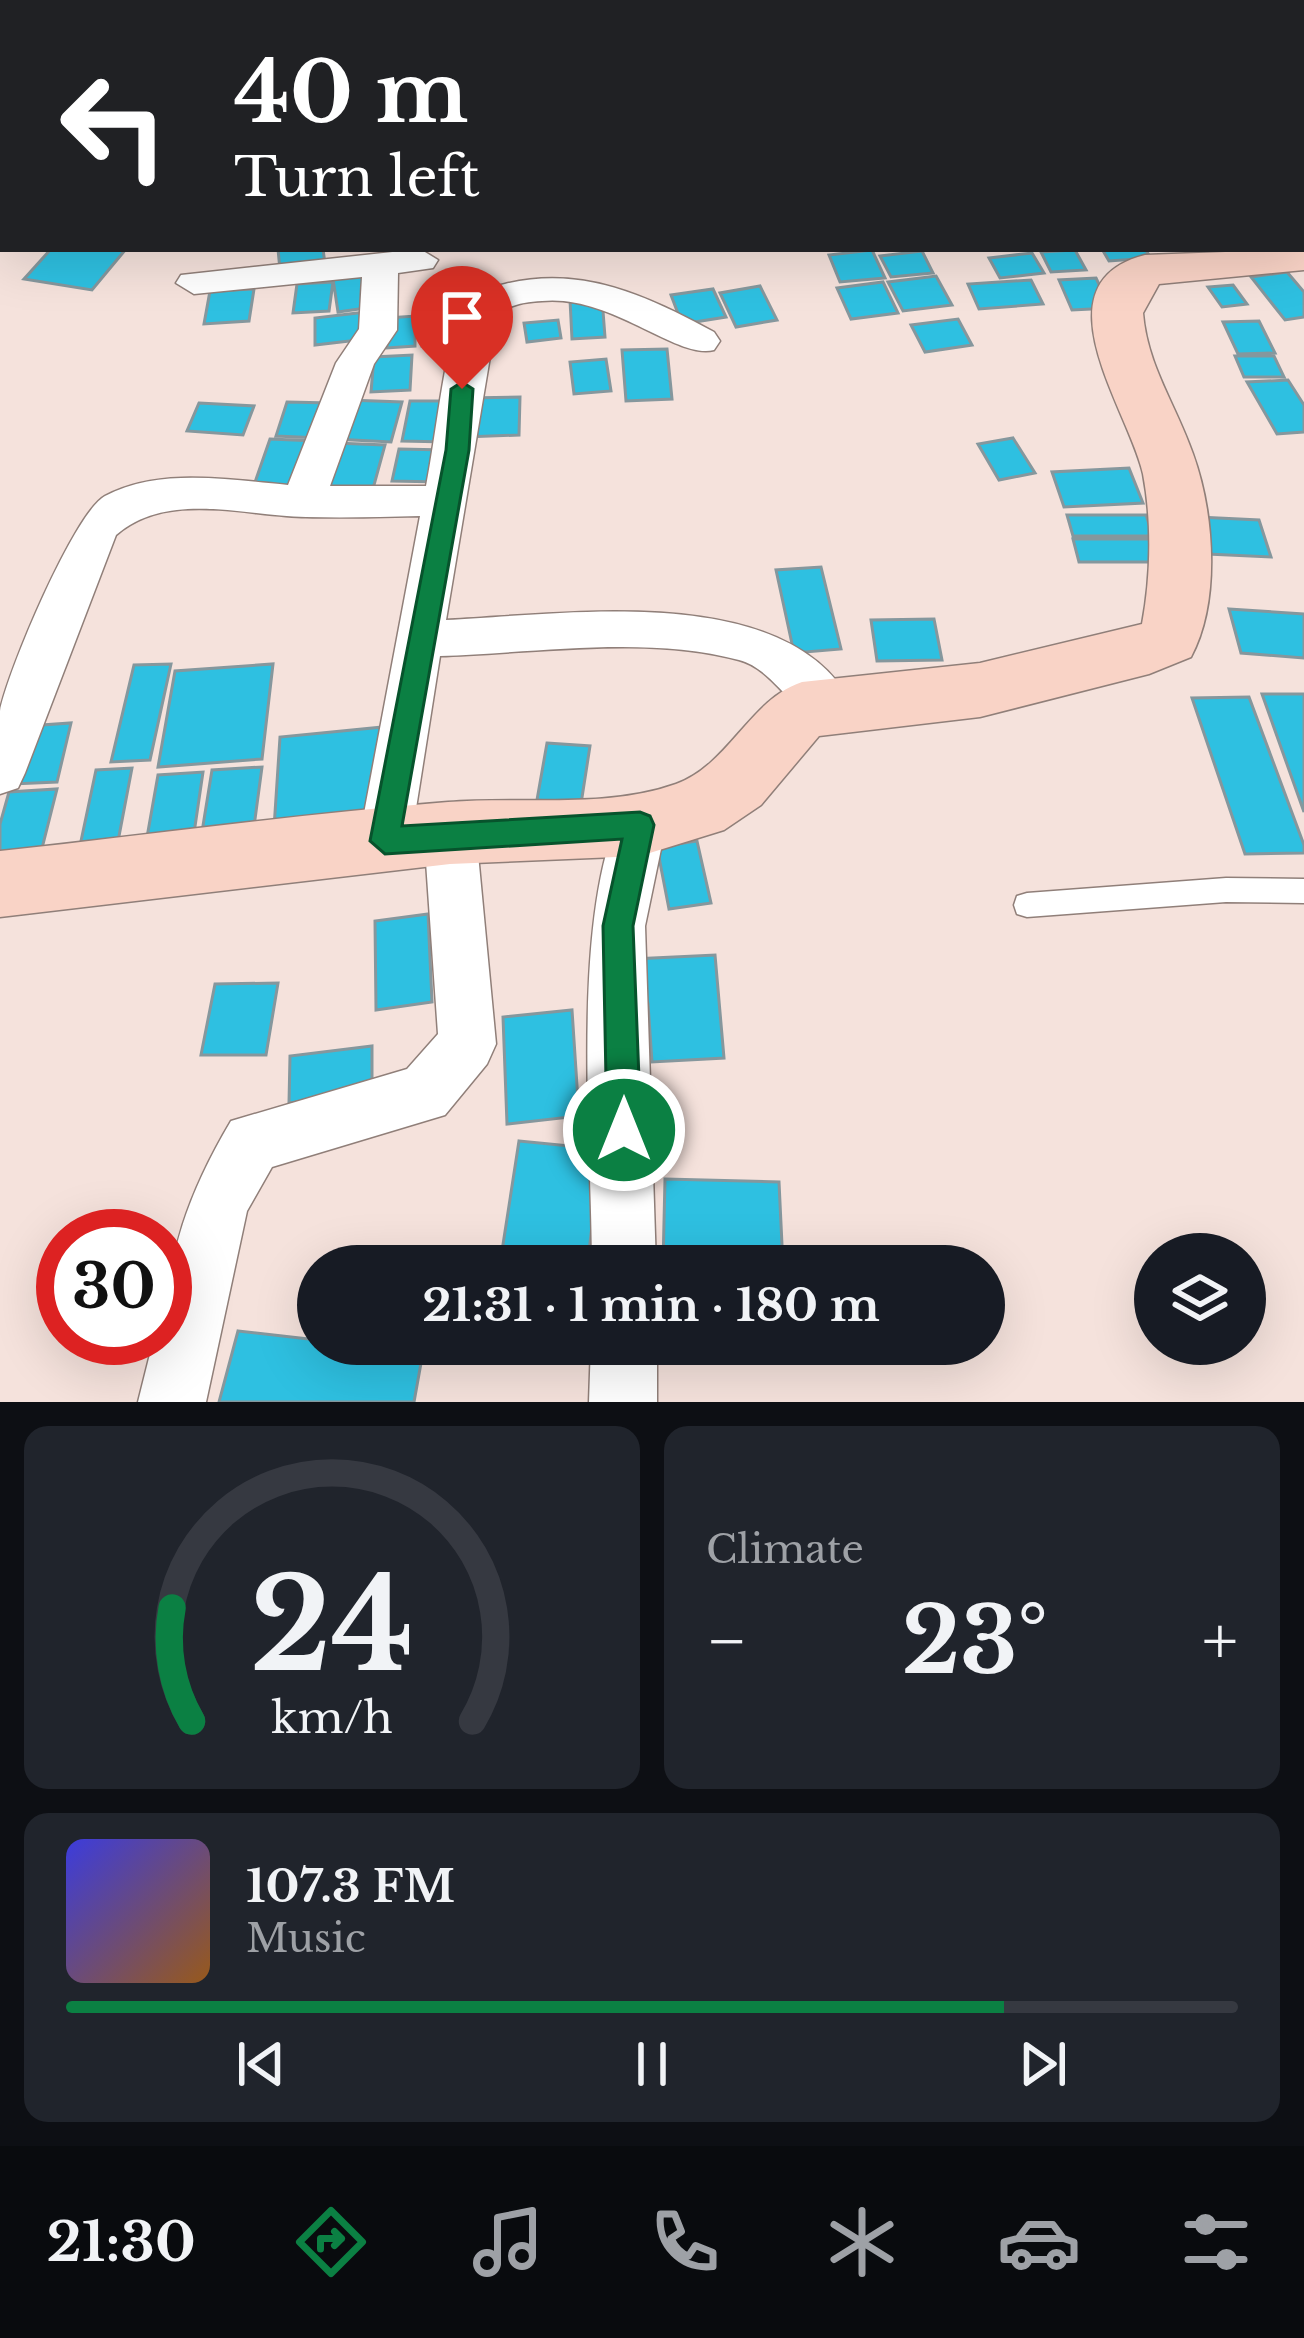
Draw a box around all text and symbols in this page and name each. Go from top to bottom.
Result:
text: 40 m [234,41,468,145]
icon: left [36,48,192,204]
text: Turn left [234,144,480,211]
pin [411,266,513,389]
icon: arrive [429,284,495,350]
position arrow [561,1067,687,1193]
speed limit sign: 30 [36,1209,192,1365]
map controls [1134,1233,1266,1365]
button: layers [1134,1233,1266,1365]
text: 21:31 · 1 min · 180 m [422,1277,880,1333]
text: Climate [706,1525,864,1574]
text: 24 [250,1549,414,1704]
text: 23° [902,1586,1048,1697]
text: − [706,1600,748,1682]
text: + [1202,1600,1238,1682]
text: km/h [271,1690,393,1744]
text: 107.3 FM [246,1858,455,1914]
text: Music [246,1914,366,1963]
icon: previous [228,2031,294,2097]
icon: pause [619,2031,685,2097]
icon: next [1010,2031,1076,2097]
icon: directions [289,2200,373,2284]
icon: music [466,2200,550,2284]
icon: phone [643,2200,727,2284]
icon: climate [820,2200,904,2284]
icon: car [997,2200,1081,2284]
icon: filters [1174,2200,1258,2284]
text: 21:30 [46,2209,196,2276]

